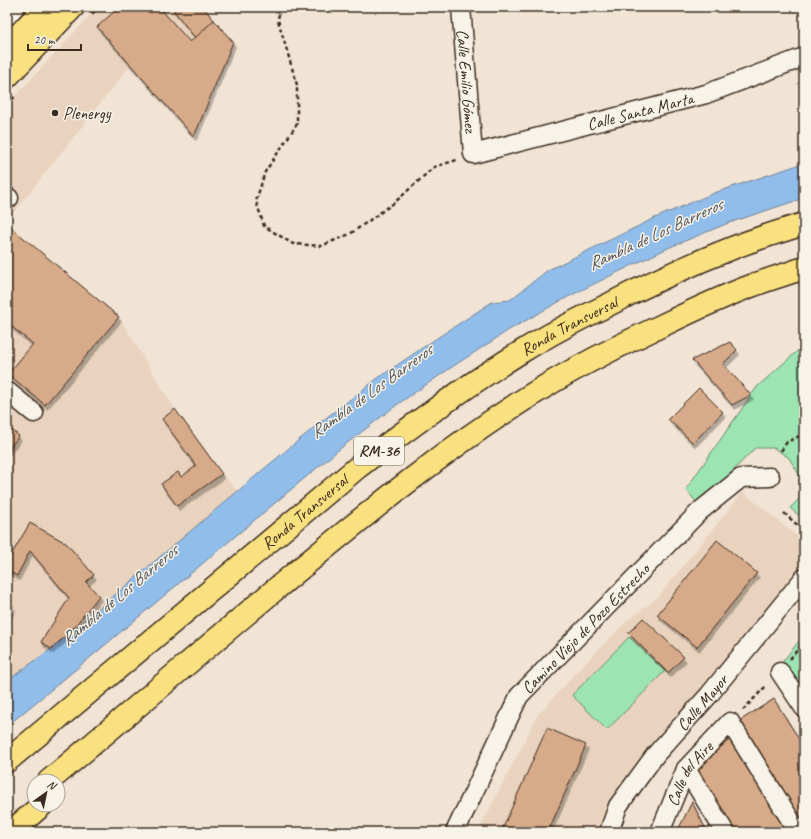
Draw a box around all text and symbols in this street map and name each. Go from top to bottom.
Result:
scale bar [28,26,81,52]
street label: Calle Emilio Gómez [452,28,482,135]
text: 20 m [34,32,56,48]
street label: Calle Santa Marta [585,87,697,135]
place label: Plenergy [63,103,112,124]
marker: Plenergy [50,108,60,118]
water label: Rambla de Los Barreros [584,192,728,275]
street label: Ronda Transversal [517,290,623,360]
water label: Rambla de Los Barreros [306,338,439,443]
road number: RM-36 [354,437,404,465]
street label: Ronda Transversal [257,468,354,554]
water label: Rambla de Los Barreros [56,538,184,650]
street label: Camino Viejo de Pozo Estrecho [517,557,655,698]
street label: Calle Mayor [672,668,733,735]
street label: Calle del Aire [661,736,718,809]
north arrow [26,773,66,813]
text: N [45,777,60,794]

